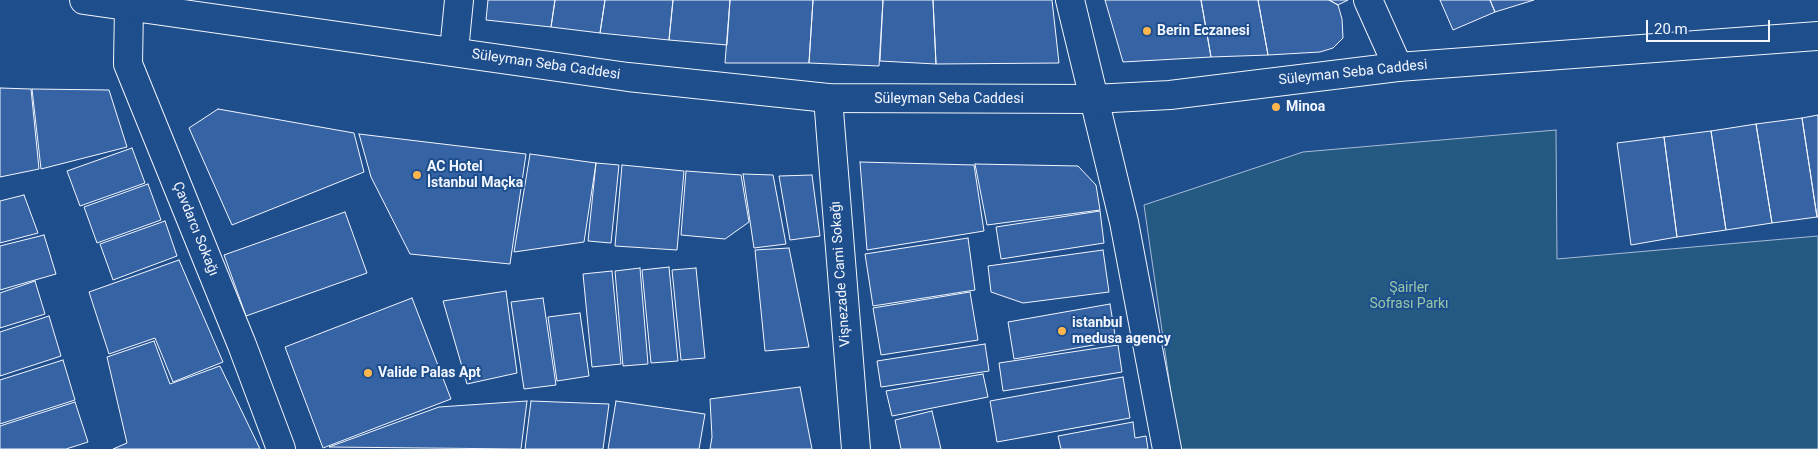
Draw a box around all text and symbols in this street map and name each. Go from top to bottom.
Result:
scale bar [1648,10,1772,42]
text: 20 m [1654,20,1688,38]
place label: Berin Eczanesi [1157,23,1250,39]
marker: Berin Eczanesi [1141,25,1153,37]
street label: Süleyman Seba Caddesi [471,46,621,84]
street label: Süleyman Seba Caddesi [1278,57,1428,89]
street label: Süleyman Seba Caddesi [874,91,1024,107]
place label: Minoa [1286,99,1325,115]
marker: Minoa [1270,101,1282,113]
place label: AC Hotel İstanbul Maçka [427,159,523,192]
marker: AC Hotel İstanbul Maçka [411,169,423,181]
street label: Çavdarcı Sokağı [168,179,222,279]
street label: Vişnezade Cami Sokağı [828,200,854,348]
park label: Şairler Sofrası Parkı [1369,280,1449,312]
place label: istanbul medusa agency [1072,315,1171,348]
marker: istanbul medusa agency [1056,325,1068,337]
place label: Valide Palas Apt [378,365,481,381]
marker: Valide Palas Apt [362,367,374,379]

